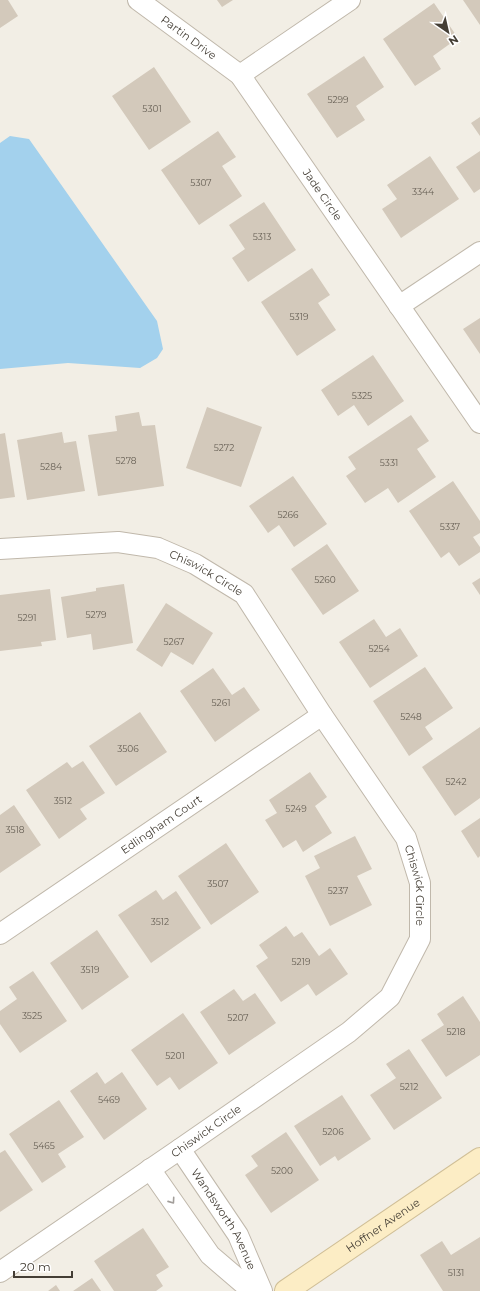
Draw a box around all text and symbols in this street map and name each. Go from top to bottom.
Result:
street label: Partin Drive [158,12,220,63]
north arrow [428,12,468,52]
text: N [446,32,461,49]
house number: 5299 [327,94,349,105]
house number: 5301 [142,103,162,114]
street label: Jade Circle [299,165,345,224]
house number: 5307 [190,177,212,188]
house number: 3344 [412,186,434,197]
house number: 5313 [253,231,271,242]
house number: 5319 [290,311,309,322]
house number: 5325 [352,390,372,401]
house number: 5272 [214,442,234,453]
house number: 5278 [115,455,137,466]
house number: 5331 [380,457,398,468]
house number: 5284 [40,461,62,472]
house number: 5266 [277,509,299,520]
house number: 5337 [440,521,460,532]
street label: Chiswick Circle [167,547,246,599]
house number: 5260 [314,574,336,585]
house number: 5279 [86,609,107,620]
house number: 5291 [18,612,36,623]
house number: 5267 [164,636,184,647]
house number: 5254 [368,643,390,654]
house number: 5261 [212,697,230,708]
house number: 5248 [400,711,422,722]
house number: 3506 [117,743,139,754]
house number: 5242 [446,776,467,787]
street label: Edlingham Court [118,792,205,857]
house number: 3512 [54,795,72,806]
house number: 5249 [285,803,307,814]
house number: 3518 [5,824,25,835]
street label: Chiswick Circle [402,843,427,926]
house number: 3507 [207,878,229,889]
house number: 5237 [328,885,348,896]
house number: 3512 [151,916,169,927]
house number: 5219 [292,956,311,967]
house number: 3519 [81,964,100,975]
house number: 3525 [22,1010,42,1021]
house number: 5207 [227,1012,249,1023]
house number: 5218 [446,1026,466,1037]
house number: 5201 [165,1050,185,1061]
house number: 5212 [400,1081,418,1092]
house number: 5469 [98,1094,121,1105]
street label: Chiswick Circle [168,1101,244,1160]
house number: 5206 [322,1126,344,1137]
house number: 5465 [33,1140,55,1151]
house number: 5200 [271,1165,293,1176]
street label: Wandsworth Avenue [188,1166,259,1272]
street label: Hoffner Avenue [343,1195,423,1255]
one-way arrow [167,1197,175,1204]
scale bar [14,1253,72,1279]
text: 20 m [20,1259,51,1274]
house number: 5131 [448,1267,464,1278]

